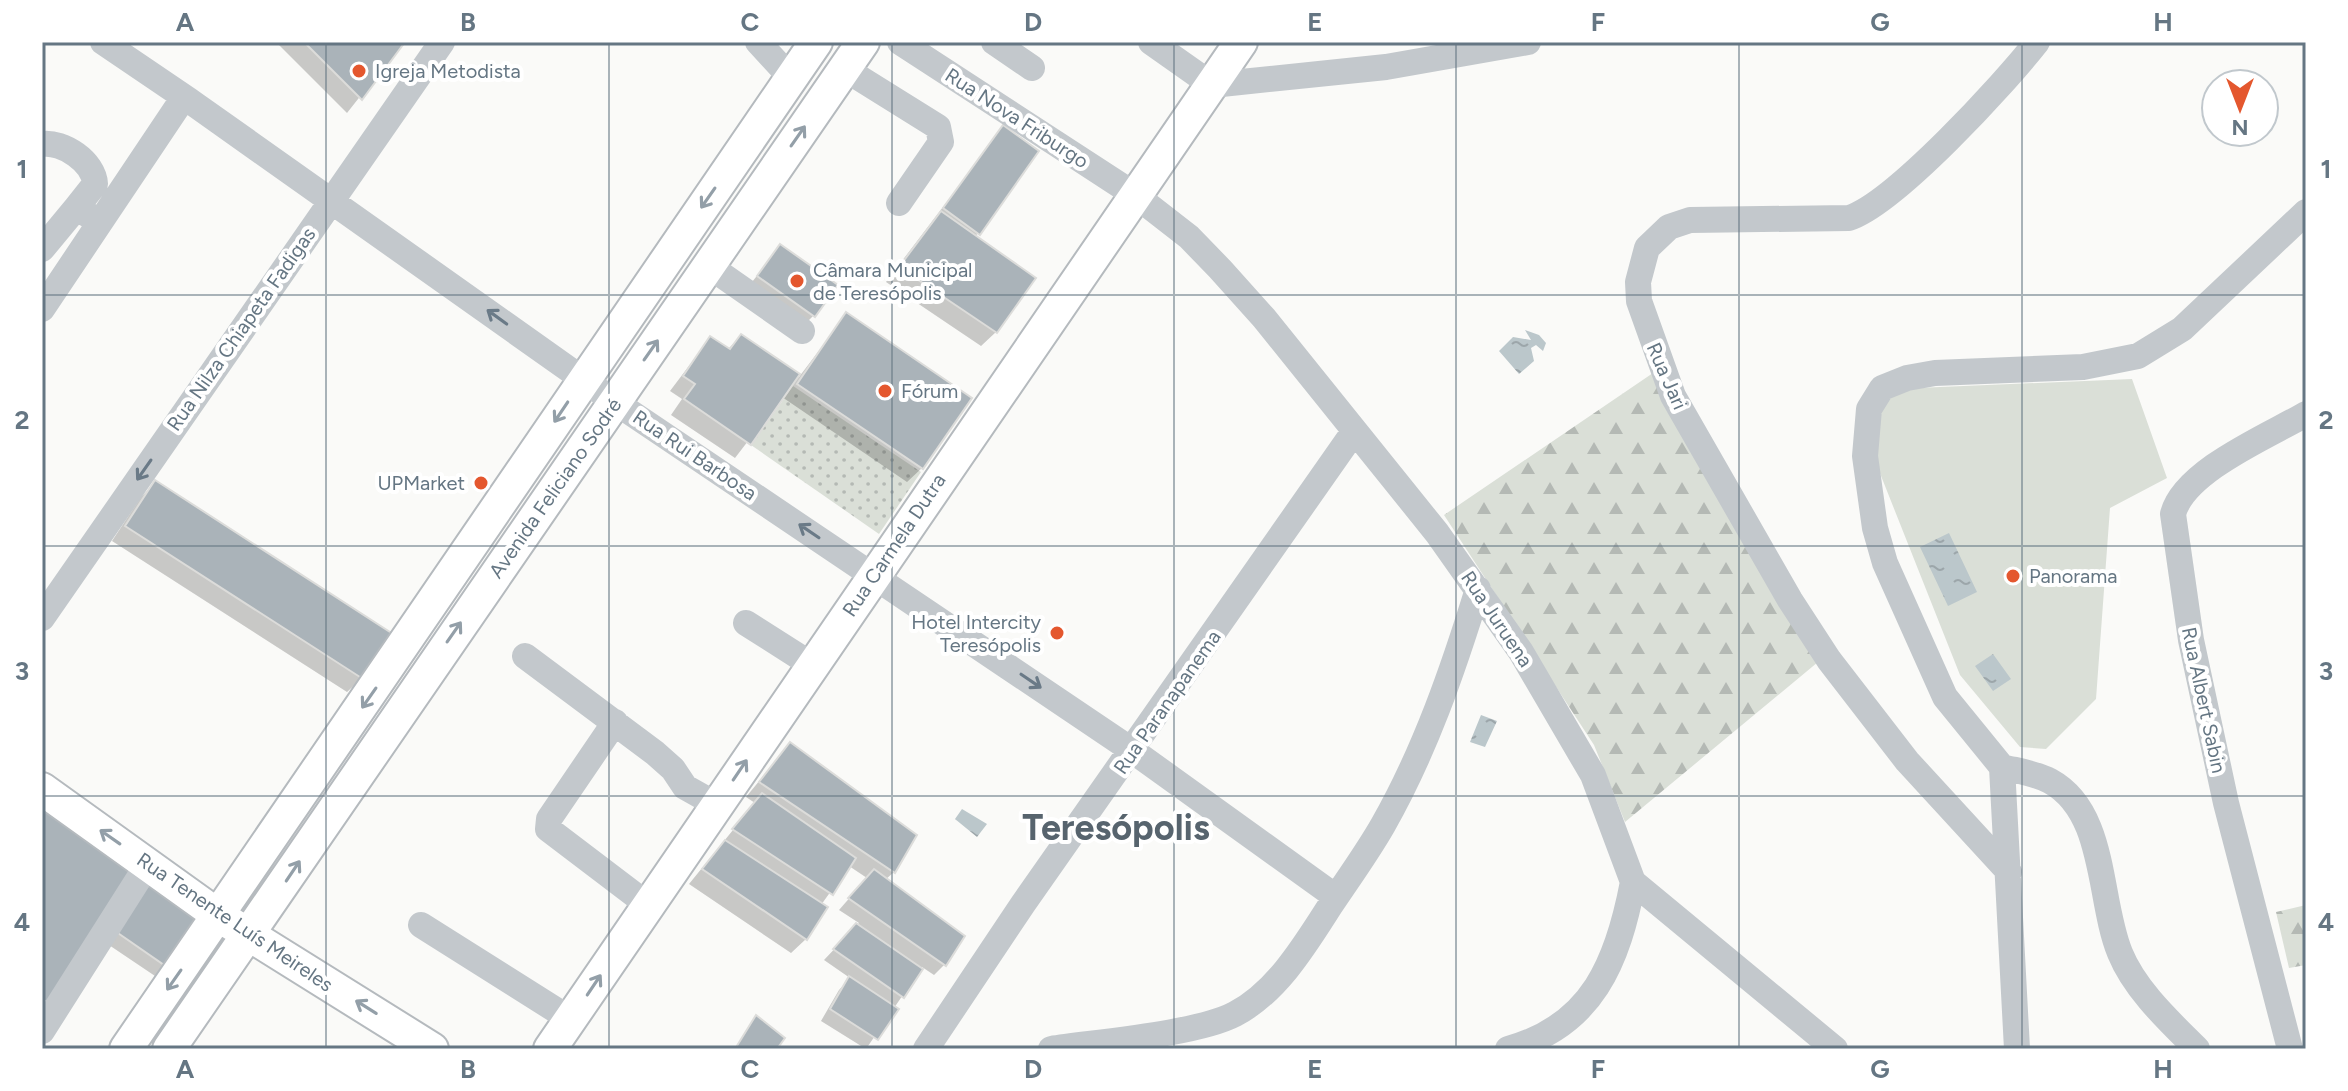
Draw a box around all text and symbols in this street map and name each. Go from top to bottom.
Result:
text: A [176,6,195,38]
text: B [460,6,476,38]
text: C [741,6,760,38]
text: D [1024,6,1042,38]
text: E [1307,6,1323,38]
text: F [1591,6,1605,38]
text: G [1870,6,1890,38]
text: H [2153,6,2173,38]
place label: Igreja Metodista [375,59,521,83]
marker: Igreja Metodista [350,62,368,80]
street label: Rua Nova Friburgo [941,63,1093,173]
north arrow [2200,68,2280,148]
text: N [2231,114,2249,141]
one-way arrow [790,126,806,148]
text: 1 [17,153,27,185]
text: 1 [2321,153,2331,185]
one-way arrow [700,187,716,209]
street label: Rua Nilza Chiapeta Fadigas [162,223,320,435]
place label: Câmara Municipal de Teresópolis [813,258,972,305]
marker: Câmara Municipal de Teresópolis [788,272,806,290]
one-way arrow [487,309,508,326]
street label: Rua Jari [1642,339,1692,413]
one-way arrow [643,340,659,362]
place label: Fórum [901,379,958,403]
marker: Fórum [876,382,894,400]
street label: Avenida Feliciano Sodré [484,393,626,583]
one-way arrow [553,401,569,423]
text: 2 [14,404,30,436]
text: 2 [2318,404,2334,436]
street label: Rua Rui Barbosa [629,405,761,505]
one-way arrow [136,459,152,481]
street label: Rua Carmela Dutra [837,469,951,621]
place label: UPMarket [377,471,465,495]
marker: UPMarket [472,474,490,492]
one-way arrow [798,523,821,539]
place label: Panorama [2029,564,2118,588]
street label: Rua Juruena [1456,566,1538,672]
marker: Panorama [2004,567,2022,585]
place label: Hotel Intercity Teresópolis [911,610,1041,657]
one-way arrow [446,622,462,644]
marker: Hotel Intercity Teresópolis [1048,624,1066,642]
street label: Rua Paranapanema [1108,625,1226,779]
street label: Rua Albert Sabin [2177,625,2231,775]
text: 3 [15,655,29,687]
text: 3 [2319,655,2333,687]
one-way arrow [1019,673,1041,689]
one-way arrow [361,687,377,709]
one-way arrow [732,759,749,781]
district label: Teresópolis [1022,806,1210,849]
one-way arrow [100,829,122,845]
street label: Rua Tenente Luís Meireles [132,847,338,997]
one-way arrow [285,860,301,883]
text: 4 [14,906,30,938]
text: 4 [2318,906,2334,938]
one-way arrow [166,968,182,990]
one-way arrow [586,974,602,996]
one-way arrow [355,999,378,1015]
text: A [176,1053,195,1085]
text: B [460,1053,476,1085]
text: C [741,1053,760,1085]
text: D [1024,1053,1042,1085]
text: E [1307,1053,1323,1085]
text: F [1591,1053,1605,1085]
text: G [1870,1053,1890,1085]
text: H [2153,1053,2173,1085]

